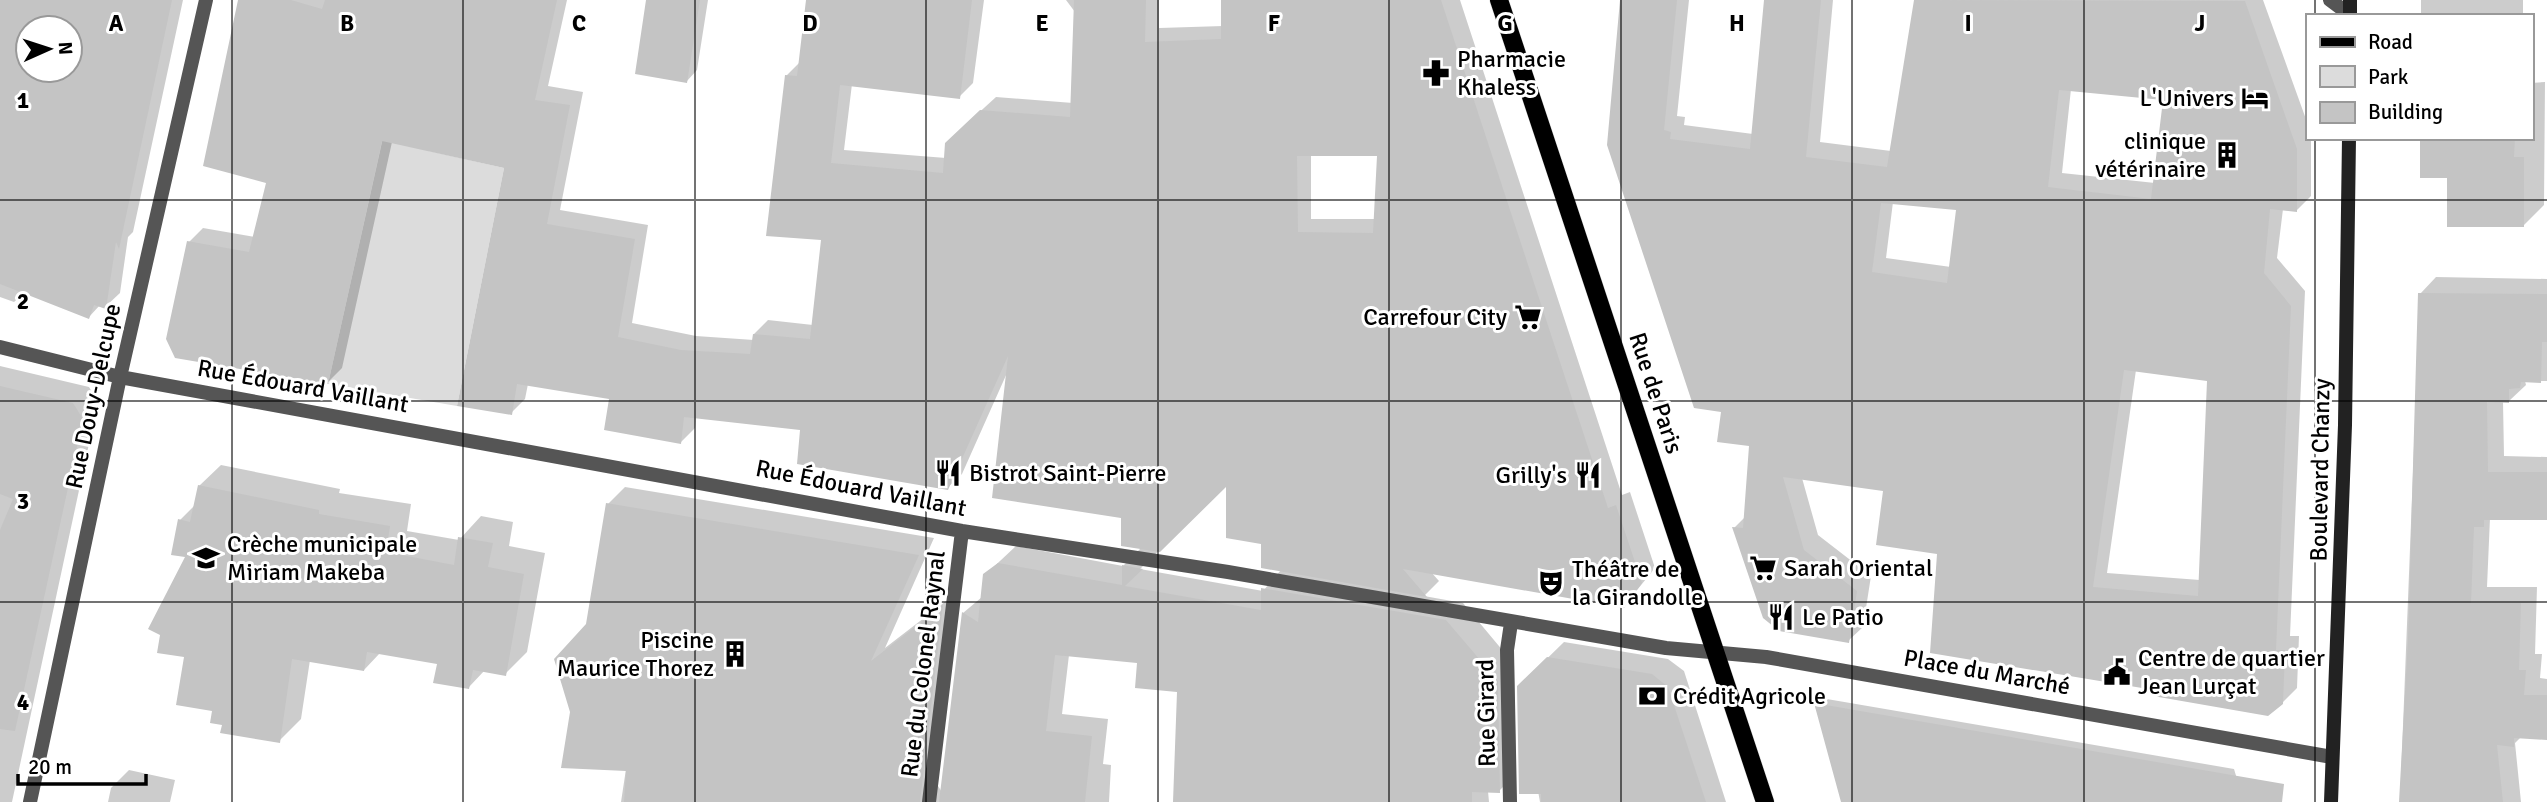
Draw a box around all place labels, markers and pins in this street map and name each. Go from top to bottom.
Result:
place label: Pharmacie Khaless [1457,44,1566,102]
pharmacy icon: Pharmacie Khaless [1421,58,1451,88]
place label: L'Univers [2139,83,2234,113]
hotel icon: L'Univers [2240,83,2270,113]
place label: clinique vétérinaire [2095,126,2206,184]
building icon: clinique vétérinaire [2212,140,2242,170]
place label: Carrefour City [1363,302,1507,332]
supermarket icon: Carrefour City [1513,302,1543,332]
restaurant icon: Bistrot Saint-Pierre [933,458,963,488]
place label: Bistrot Saint-Pierre [969,458,1167,488]
place label: Grilly's [1496,460,1567,490]
restaurant icon: Grilly's [1573,460,1603,490]
place label: Crèche municipale Miriam Makeba [227,529,417,587]
school or university icon: Crèche municipale Miriam Makeba [191,543,221,573]
supermarket icon: Sarah Oriental [1748,553,1778,583]
place label: Sarah Oriental [1784,553,1933,583]
place label: Théâtre de la Girandolle [1572,554,1703,612]
theatre icon: Théâtre de la Girandolle [1536,568,1566,598]
restaurant icon: Le Patio [1766,602,1796,632]
place label: Le Patio [1802,602,1884,632]
place label: Piscine Maurice Thorez [557,625,714,683]
building icon: Piscine Maurice Thorez [720,639,750,669]
place label: Centre de quartier Jean Lurçat [2138,643,2325,701]
public building icon: Centre de quartier Jean Lurçat [2102,657,2132,687]
bank icon: Crédit Agricole [1637,681,1667,711]
place label: Crédit Agricole [1673,681,1826,711]

